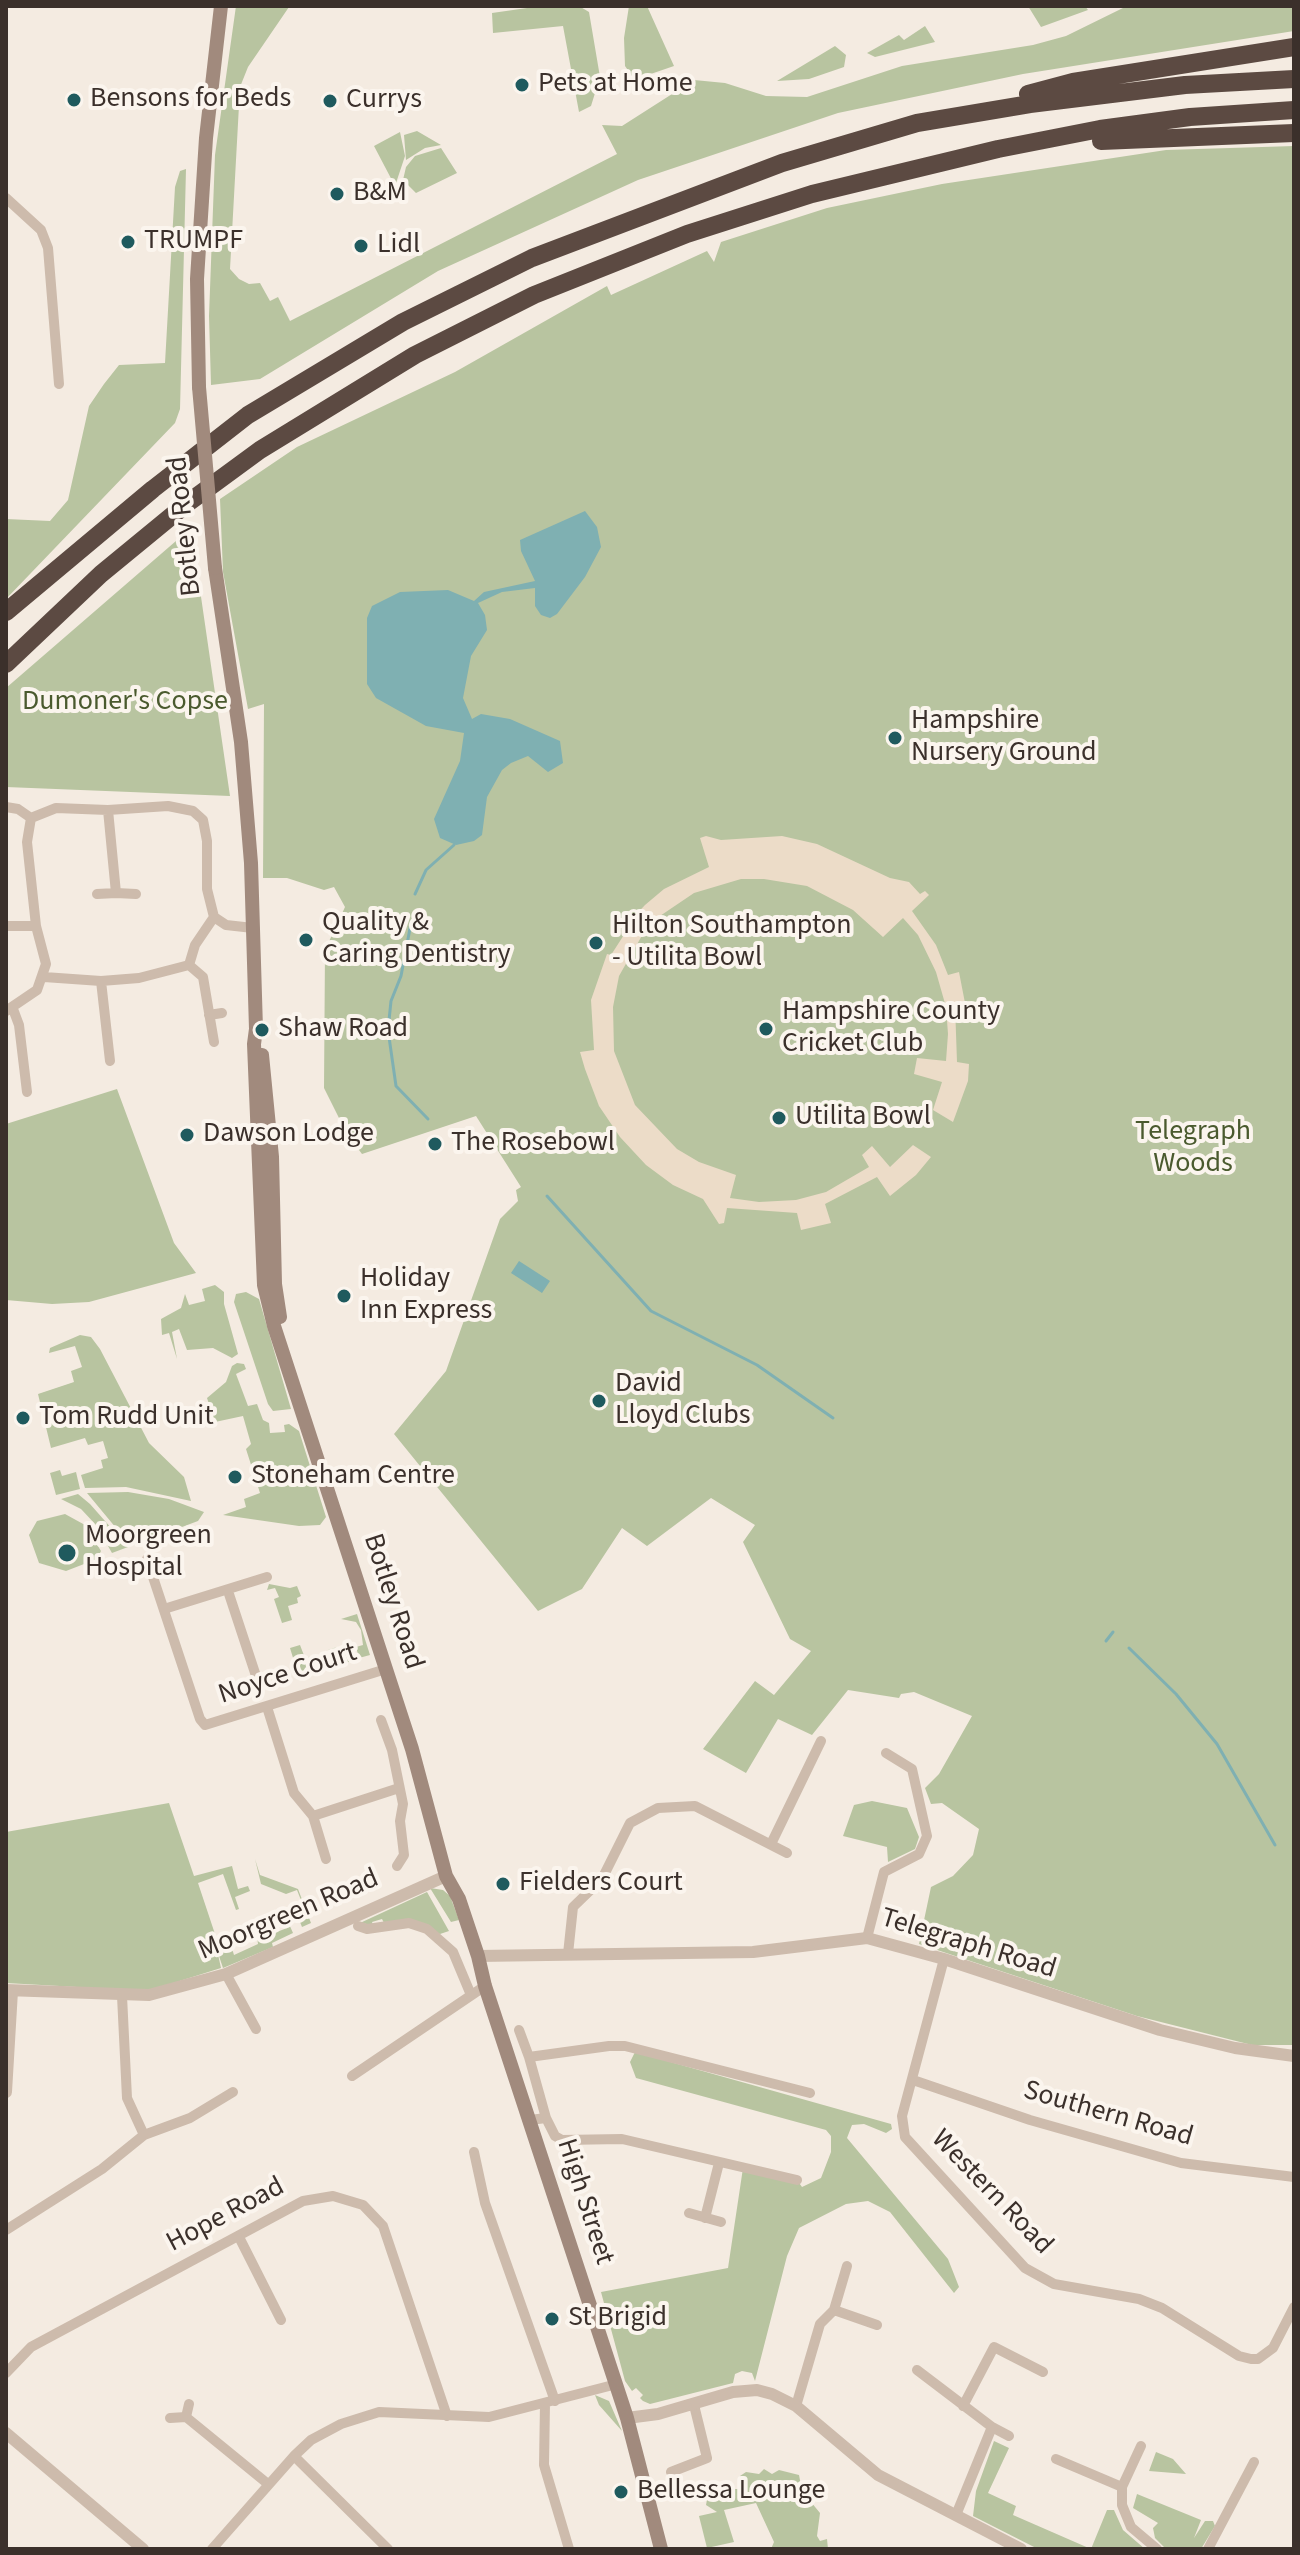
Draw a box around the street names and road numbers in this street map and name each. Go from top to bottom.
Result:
street label: Botley Road [162,454,210,598]
street label: Botley Road [354,1530,430,1674]
street label: Noyce Court [215,1637,361,1713]
street label: Moorgreen Road [194,1863,384,1969]
street label: Telegraph Road [876,1902,1060,1988]
street label: Southern Road [1019,2075,1197,2155]
street label: Western Road [923,2124,1059,2262]
street label: High Street [548,2135,620,2269]
street label: Hope Road [161,2171,291,2261]

